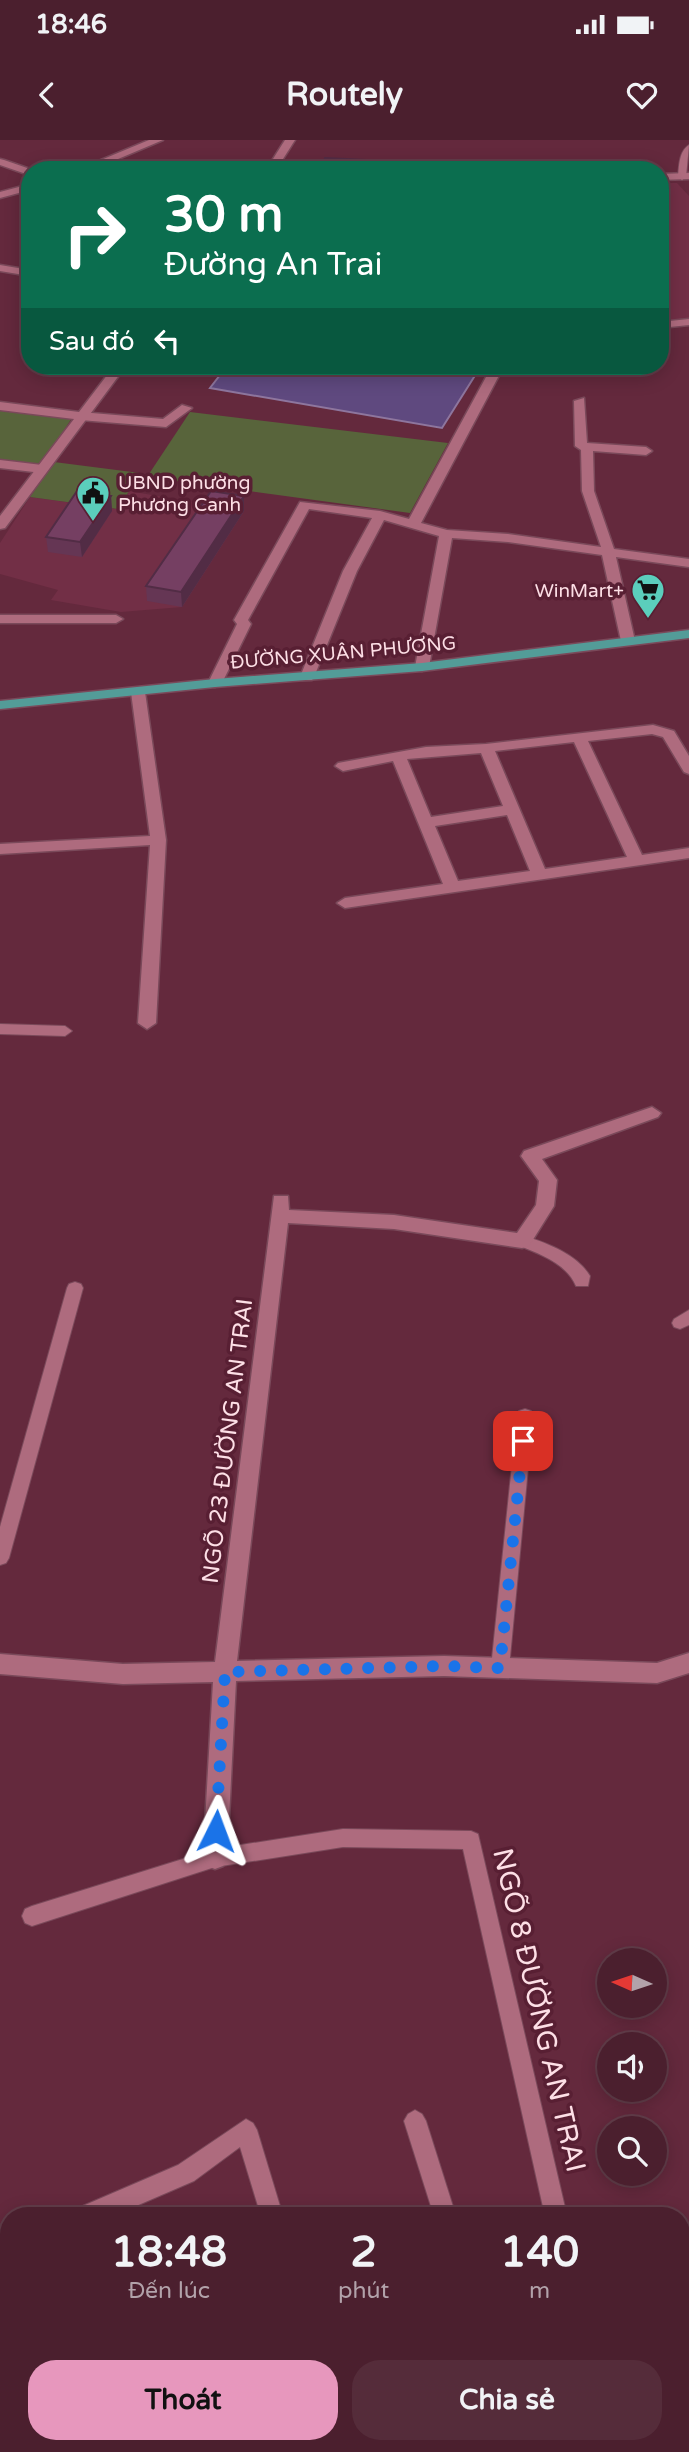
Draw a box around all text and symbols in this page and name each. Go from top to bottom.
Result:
text: 18:46 [35,9,107,40]
icon: back [28,76,66,114]
text: Routely [286,76,403,114]
icon: heart [623,76,661,114]
text: 30 m [164,186,283,245]
icon: right [49,189,140,280]
text: Đường An Trai [164,246,382,284]
icon: left [148,322,186,360]
text: Sau đó [49,326,134,357]
place label: UBND phường Phương Canh [118,472,250,516]
public building icon: UBND phường Phương Canh [74,474,112,523]
supermarket icon: WinMart+ [629,571,667,620]
place label: WinMart+ [535,580,624,602]
street label: ĐƯỜNG XUÂN PHƯƠNG [229,631,457,674]
street label: NGÕ 23 ĐƯỜNG AN TRAI [197,1297,259,1585]
pin [493,1411,553,1471]
icon: arrive [504,1422,542,1460]
position arrow [179,1794,253,1868]
street label: NGÕ 8 ĐƯỜNG AN TRAI [485,1845,593,2175]
north arrow [597,1948,667,2018]
map controls [597,1948,667,2186]
button: sound [597,2032,667,2102]
button: search [597,2116,667,2186]
text: 18:48 [111,2227,227,2278]
text: 2 [350,2227,377,2278]
text: 140 [500,2227,579,2278]
text: Đến lúc [128,2277,210,2305]
text: phút [338,2277,389,2305]
text: m [529,2277,550,2305]
button: Thoát [28,2360,338,2440]
button: Chia sẻ [352,2360,662,2440]

